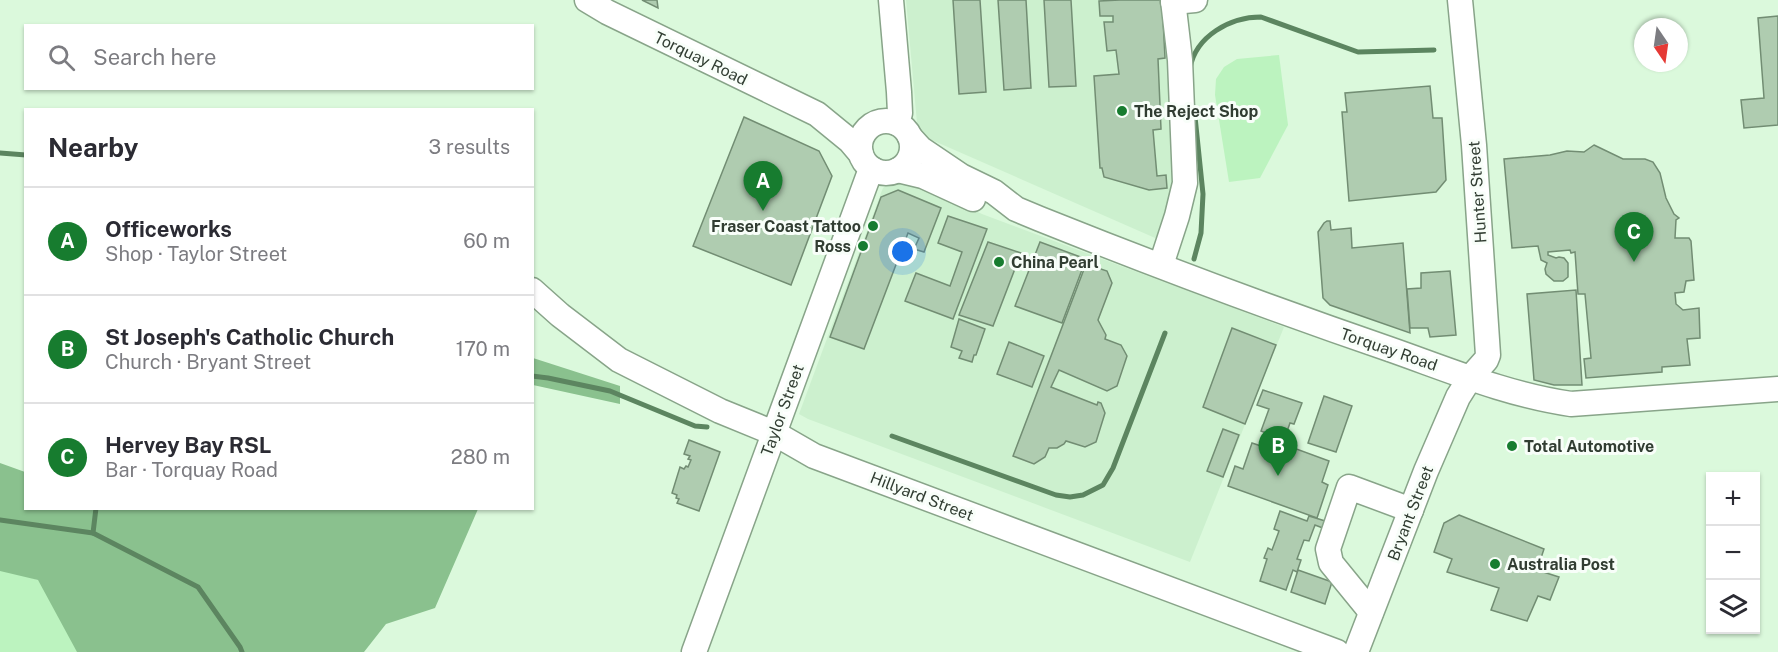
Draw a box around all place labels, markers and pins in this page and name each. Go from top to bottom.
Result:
place label: The Reject Shop [1134,102,1259,121]
marker: The Reject Shop [1115,104,1129,118]
pin: A [744,162,783,211]
pin: C [1614,212,1654,262]
place label: Fraser Coast Tattoo [711,217,861,236]
marker: Fraser Coast Tattoo [866,219,880,233]
place label: Ross [814,237,851,256]
marker: Ross [856,239,870,253]
place label: China Pearl [1011,253,1099,272]
marker: China Pearl [992,255,1006,269]
pin: B [1258,426,1298,476]
place label: Total Automotive [1524,437,1654,456]
marker: Total Automotive [1505,439,1519,453]
place label: Australia Post [1507,555,1615,574]
marker: Australia Post [1488,557,1502,571]

